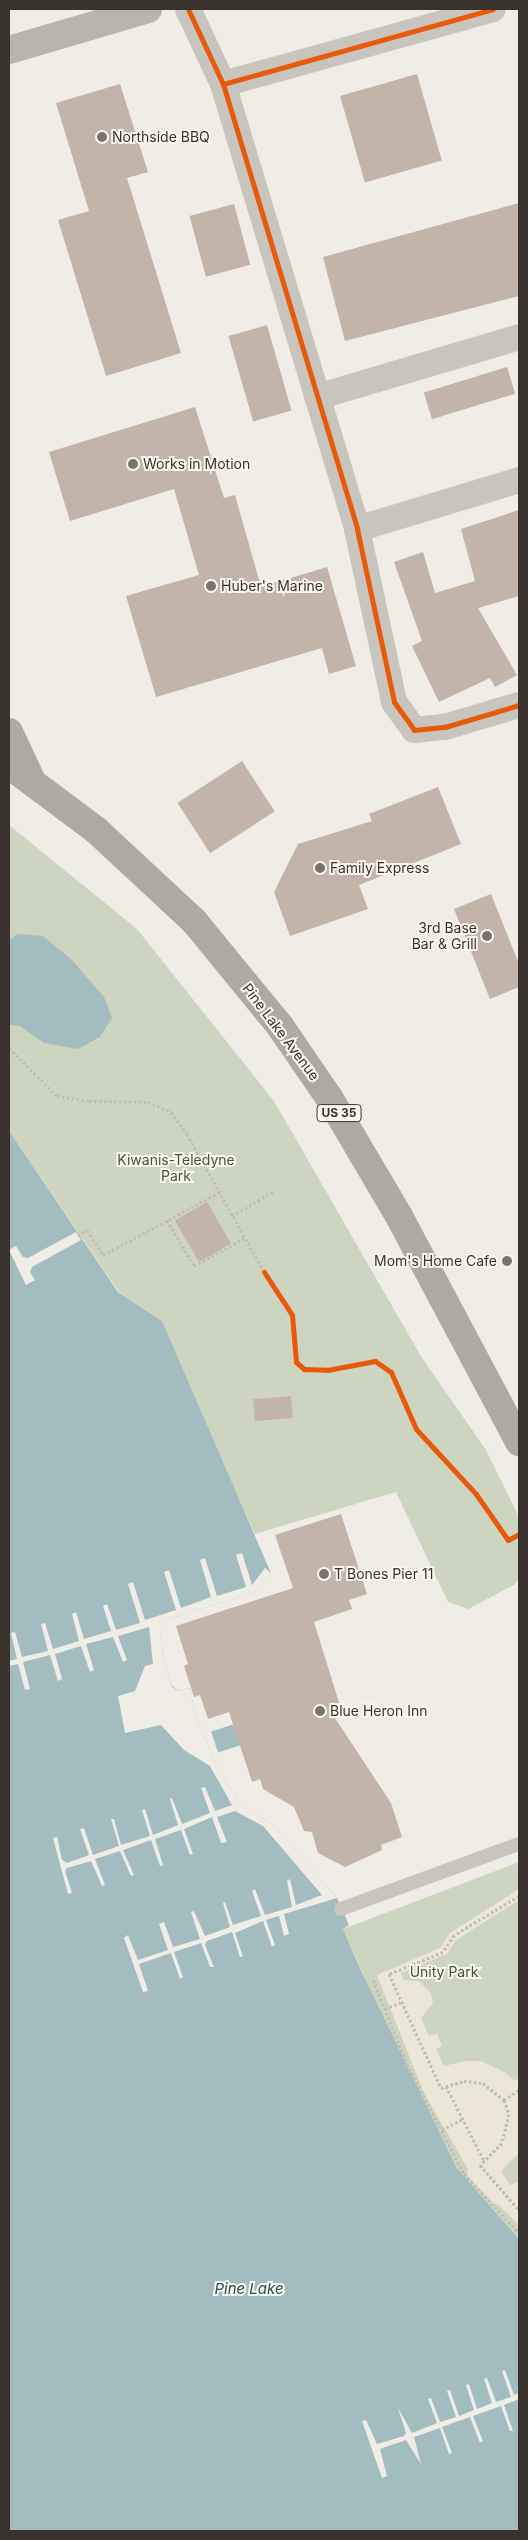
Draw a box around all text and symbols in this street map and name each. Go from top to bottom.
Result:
place label: Northside BBQ [112,129,210,145]
marker: Northside BBQ [96,131,108,143]
place label: Works in Motion [143,456,250,472]
marker: Works in Motion [127,458,139,470]
place label: Huber's Marine [221,578,323,594]
marker: Huber's Marine [205,580,217,592]
place label: Family Express [330,860,429,876]
marker: Family Express [314,862,326,874]
place label: 3rd Base Bar & Grill [412,920,477,952]
marker: 3rd Base Bar & Grill [481,930,493,942]
street label: Pine Lake Avenue [239,980,323,1084]
road number: US 35 [316,1104,362,1122]
park label: Kiwanis-Teledyne Park [117,1152,235,1184]
place label: Mom's Home Cafe [374,1253,497,1269]
marker: Mom's Home Cafe [501,1255,513,1267]
place label: T Bones Pier 11 [334,1566,433,1582]
marker: T Bones Pier 11 [318,1568,330,1580]
place label: Blue Heron Inn [330,1703,427,1719]
marker: Blue Heron Inn [314,1705,326,1717]
park label: Unity Park [410,1964,478,1980]
water label: Pine Lake [214,2280,284,2298]

